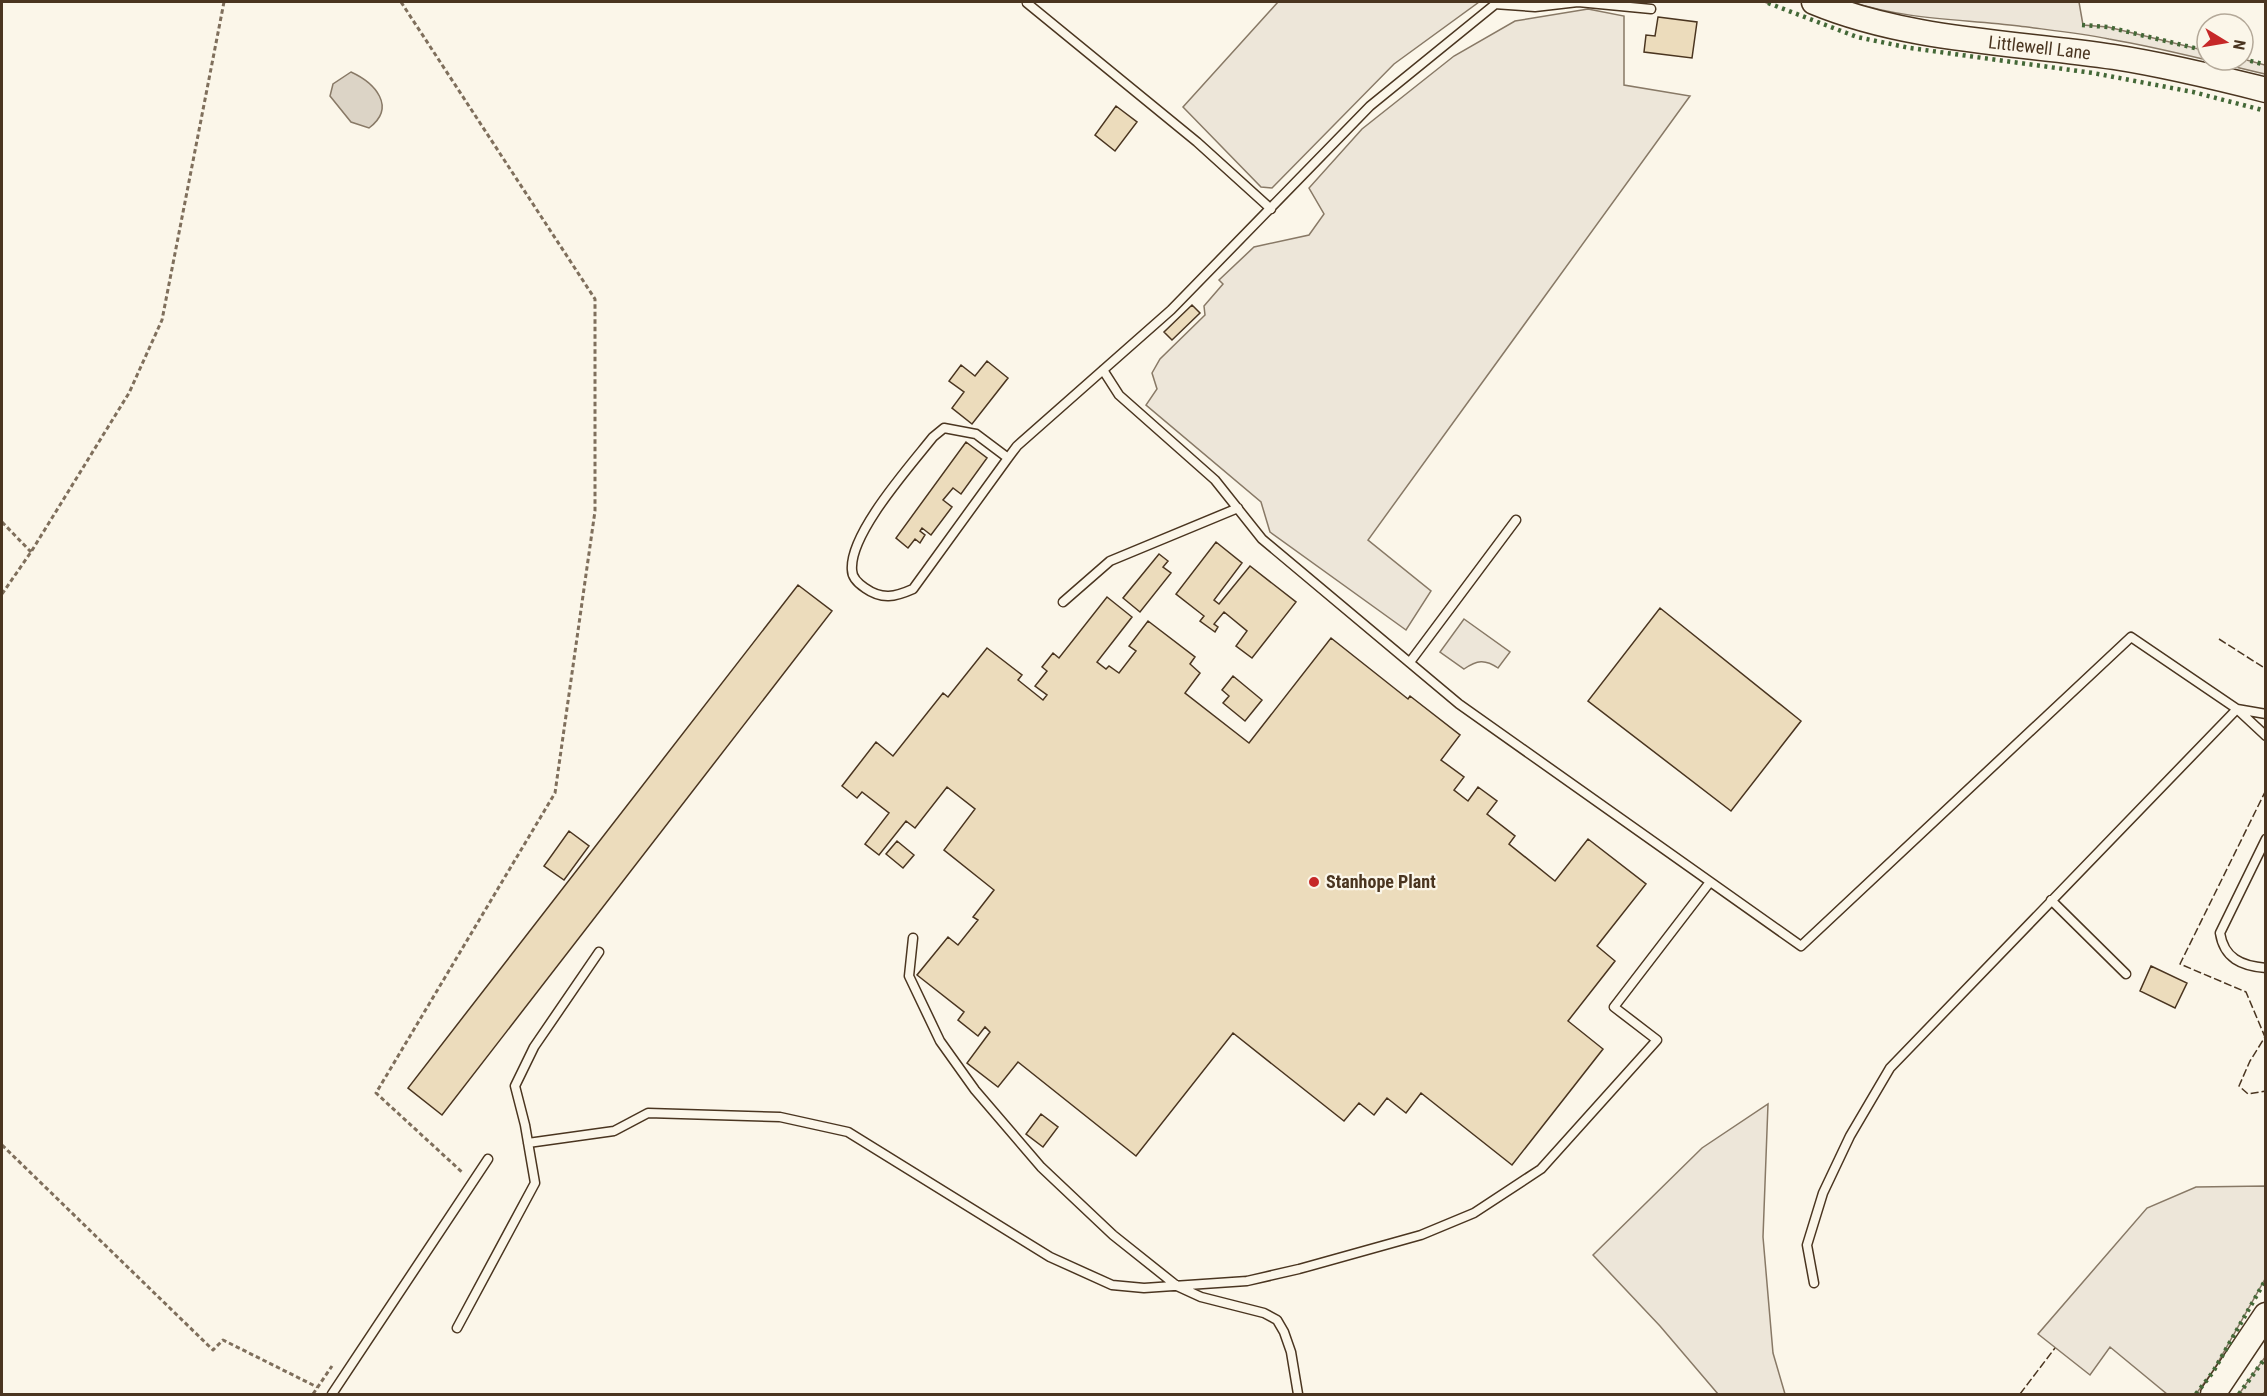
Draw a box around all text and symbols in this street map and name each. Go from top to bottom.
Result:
north arrow [2195,12,2255,72]
street label: Littlewell Lane [1987,31,2092,64]
text: N [2229,38,2249,51]
place label: Stanhope Plant [1326,871,1436,892]
marker: Stanhope Plant [1307,875,1321,889]

